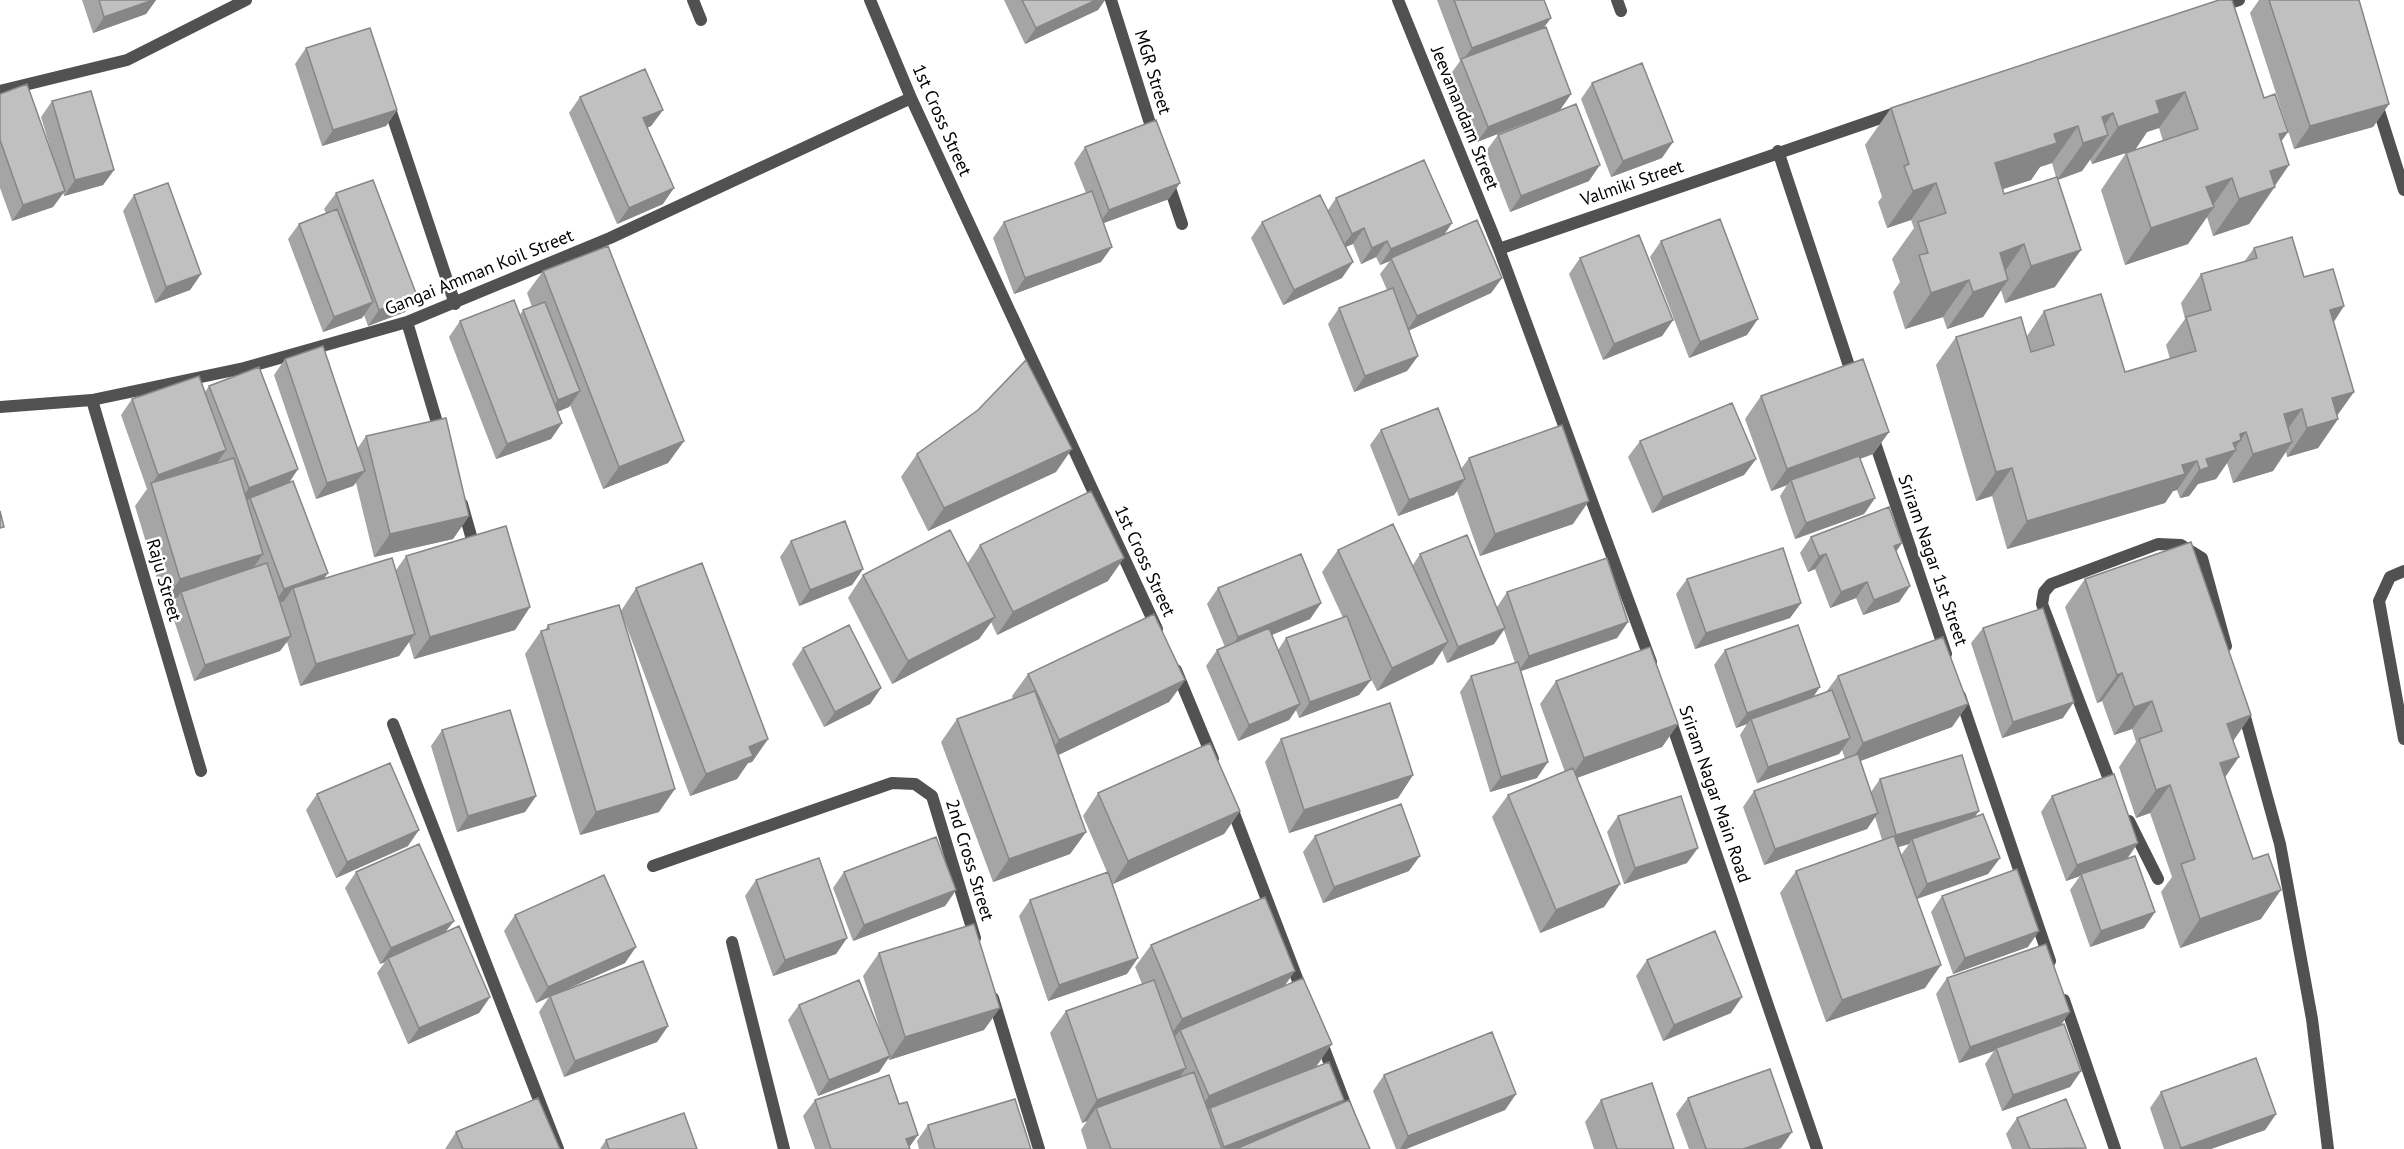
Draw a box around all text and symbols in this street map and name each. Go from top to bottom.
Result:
street label: MGR Street [1130,27,1177,117]
street label: Jeevanandam Street [1426,42,1505,193]
street label: 1st Cross Street [908,60,977,179]
street label: Valmiki Street [1576,154,1686,211]
street label: Gangai Amman Koil Street [381,223,576,320]
street label: Sriram Nagar 1st Street [1893,471,1974,649]
street label: 1st Cross Street [1110,502,1181,620]
street label: Raju Street [142,536,187,624]
street label: Sriram Nagar Main Road [1674,702,1757,886]
street label: 2nd Cross Street [941,796,1000,923]

